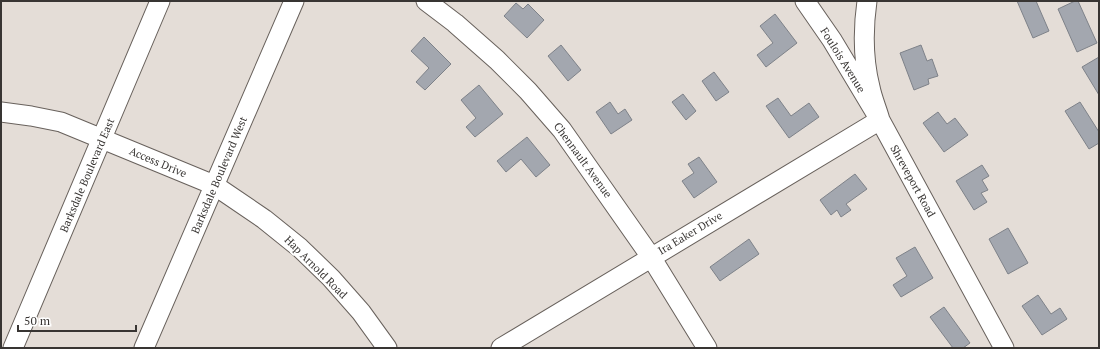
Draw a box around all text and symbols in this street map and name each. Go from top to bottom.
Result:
street label: Foulois Avenue [817,25,869,96]
street label: Barksdale Boulevard West [188,114,250,236]
street label: Barksdale Boulevard East [57,116,117,234]
street label: Chennault Avenue [551,120,615,201]
street label: Shreveport Road [887,142,939,220]
street label: Access Drive [127,144,189,181]
street label: Ira Eaker Drive [655,208,725,258]
street label: Hap Arnold Road [282,233,350,301]
scale bar [18,307,136,333]
text: 50 m [24,313,51,328]

